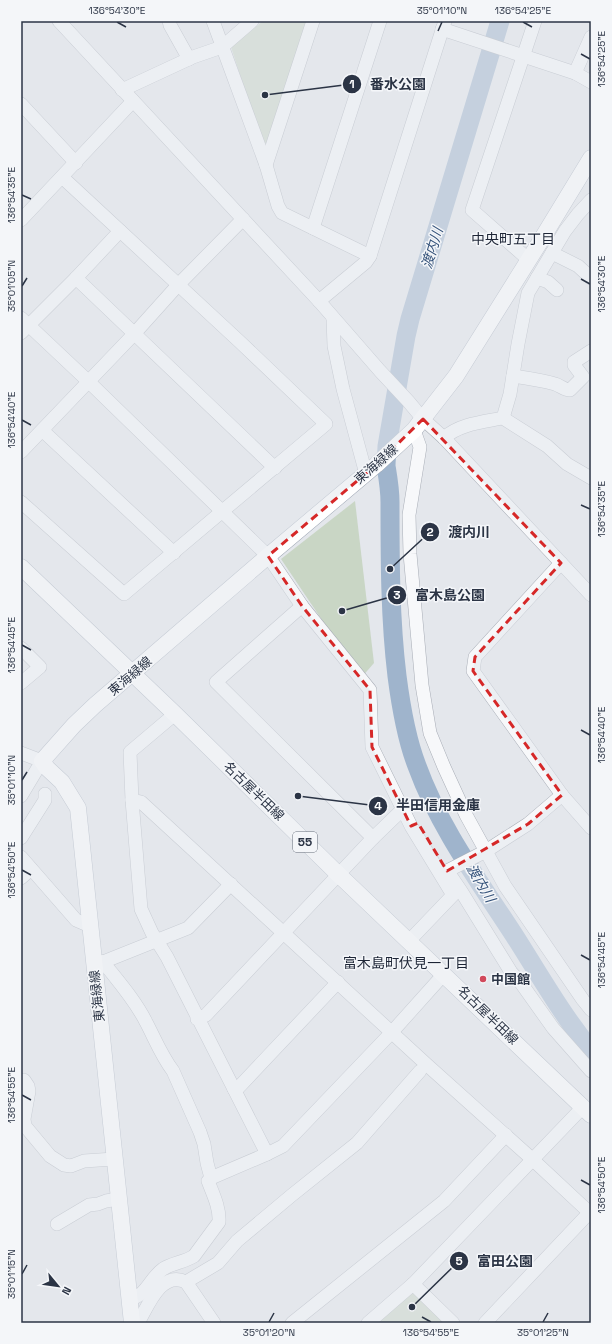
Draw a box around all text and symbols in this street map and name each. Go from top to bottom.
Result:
text: 136°54'30"E [89,4,146,17]
text: 35°01'10"N [417,4,467,17]
text: 136°54'25"E [495,4,552,17]
text: 136°54'25"E [595,30,608,87]
callout: 番水公園 [342,71,434,97]
text: 番水公園 [370,75,426,93]
text: 1 [349,76,355,92]
text: 136°54'35"E [5,166,18,223]
water label: 渡内川 [417,223,447,271]
district label: 中央町五丁目 [471,230,555,248]
text: 136°54'30"E [595,255,608,312]
text: 35°01'05"N [5,260,18,312]
text: 136°54'40"E [5,391,18,448]
street label: 東海緑線 [351,441,401,487]
text: 136°54'35"E [595,480,608,537]
callout: 渡内川 [420,519,498,545]
text: 渡内川 [448,523,490,541]
text: 2 [426,524,434,540]
callout: 富木島公園 [387,582,493,608]
text: 富木島公園 [415,586,485,604]
text: 3 [393,587,401,603]
text: 136°54'45"E [5,617,18,673]
street label: 東海緑線 [105,653,155,699]
text: 136°54'40"E [595,706,608,763]
text: 35°01'10"N [5,755,18,805]
street label: 名古屋半田線 [220,758,288,824]
callout: 半田信用金庫 [368,793,488,819]
text: 半田信用金庫 [396,796,480,814]
text: 4 [374,798,382,814]
road number: 55 [293,832,317,852]
text: 136°54'50"E [5,841,18,898]
water label: 渡内川 [462,860,501,907]
text: 136°54'45"E [595,932,608,988]
district label: 富木島町伏見一丁目 [343,954,469,972]
street label: 東海緑線 [86,969,108,1023]
place label: 中国館 [491,971,530,988]
marker: 中国館 [478,974,488,984]
street label: 名古屋半田線 [454,982,522,1048]
text: 136°54'55"E [5,1066,18,1123]
text: 136°54'50"E [595,1156,608,1213]
callout: 富田公園 [449,1248,541,1274]
text: 35°01'15"N [5,1249,18,1299]
text: 富田公園 [477,1252,533,1270]
text: 5 [455,1253,463,1269]
north arrow [38,1266,78,1306]
text: N [59,1284,75,1297]
text: 35°01'20"N [243,1326,295,1339]
text: 136°54'55"E [403,1326,460,1339]
text: 35°01'25"N [517,1326,569,1339]

